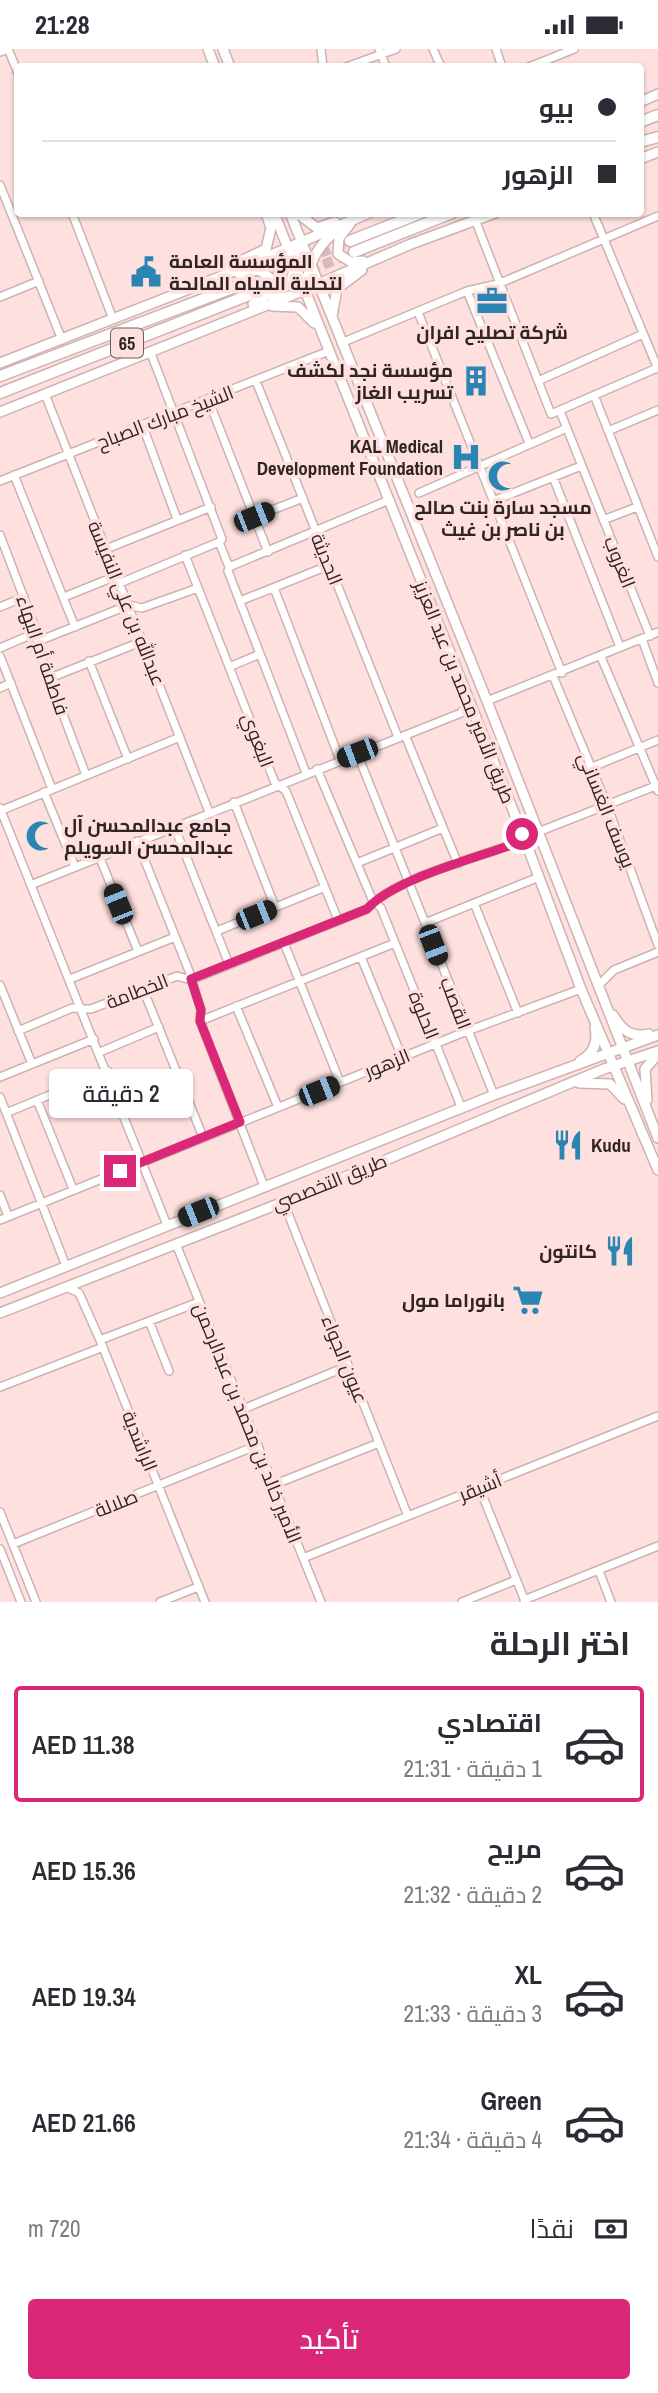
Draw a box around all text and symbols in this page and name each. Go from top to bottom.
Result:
text: 21:28 [35,7,90,42]
text: بيو [539,90,574,125]
text: الزهور [503,157,574,192]
place label: المؤسسة العامة لتحلية المياه المالحة [169,248,343,296]
public building icon: المؤسسة العامة لتحلية المياه المالحة [129,255,163,289]
office icon: شركة تصليح افران [475,284,509,318]
place label: شركة تصليح افران [416,319,568,346]
road number: 65 [111,329,143,357]
place label: مؤسسة نجد لكشف تسريب الغاز [287,357,454,405]
building icon: مؤسسة نجد لكشف تسريب الغاز [459,364,493,398]
street label: الشيخ مبارك الصباح [93,379,238,456]
place label: KAL Medical Development Foundation [257,433,443,481]
hospital icon: KAL Medical Development Foundation [449,440,483,474]
mosque icon: مسجد سارة بنت صالح بن ناصر بن غيث [486,459,520,493]
place label: مسجد سارة بنت صالح بن ناصر بن غيث [414,494,592,542]
car [231,499,278,535]
street label: عبدالله بن علي النفيسة [80,517,172,690]
street label: الحديثة [305,529,349,589]
street label: الغروب [598,532,642,592]
street label: طريق الأمير محمد بن عبد العزيز [408,576,522,807]
street label: فاطمة أم البهاء [9,592,76,719]
street label: البغوي [234,709,280,772]
car [334,736,381,770]
street label: يوسف الغساني [570,748,642,872]
place label: جامع عبدالمحسن آل عبدالمحسن السويلم [64,812,234,861]
route start [506,818,538,850]
mosque icon: جامع عبدالمحسن آل عبدالمحسن السويلم [24,819,58,853]
car [101,881,136,927]
car [233,897,280,933]
car [416,922,451,968]
street label: الخطامة [102,967,172,1015]
street label: القصب [434,973,478,1033]
street label: الحلوة [403,987,445,1043]
street label: الزهور [359,1042,414,1084]
callout: 2 دقيقة [48,1069,192,1119]
car [296,1073,343,1109]
text: 2 دقيقة [83,1078,160,1109]
restaurant icon: Kudu [551,1128,585,1162]
place label: Kudu [591,1132,631,1158]
street label: طريق التخصصي [267,1147,391,1219]
route end [104,1155,136,1187]
car [175,1194,222,1230]
restaurant icon: كانتون [603,1234,637,1268]
place label: كانتون [539,1238,597,1264]
supermarket icon: بانوراما مول [511,1283,545,1317]
place label: بانوراما مول [402,1287,505,1313]
street label: الأمير خالد بن محمد بن عبدالرحمن [188,1299,308,1547]
street label: عيون الجواء [316,1311,374,1407]
street label: الراشدية [116,1407,164,1475]
street label: أشيقر [454,1467,505,1508]
street label: صلالة [90,1483,142,1523]
text: اختر الرحلة [490,1622,630,1665]
text: اقتصادي [437,1705,542,1740]
icon: car [563,1713,626,1776]
text: AED 11.38 [32,1727,135,1762]
text: 1 دقيقة · 21:31 [403,1753,542,1784]
text: مريح [487,1831,542,1866]
icon: car [563,1839,626,1902]
text: AED 15.36 [32,1853,136,1888]
text: 2 دقيقة · 21:32 [403,1879,542,1910]
text: XL [515,1957,542,1992]
icon: car [563,1965,626,2028]
text: AED 19.34 [32,1979,136,2014]
text: 3 دقيقة · 21:33 [403,1998,542,2029]
text: Green [480,2083,542,2118]
icon: car [563,2091,626,2154]
text: AED 21.66 [32,2105,136,2140]
text: 4 دقيقة · 21:34 [403,2124,542,2155]
icon: cash [592,2210,630,2248]
text: نقدًا [530,2211,574,2246]
text: 720 m [28,2213,80,2244]
button: تأكيد [28,2299,630,2379]

